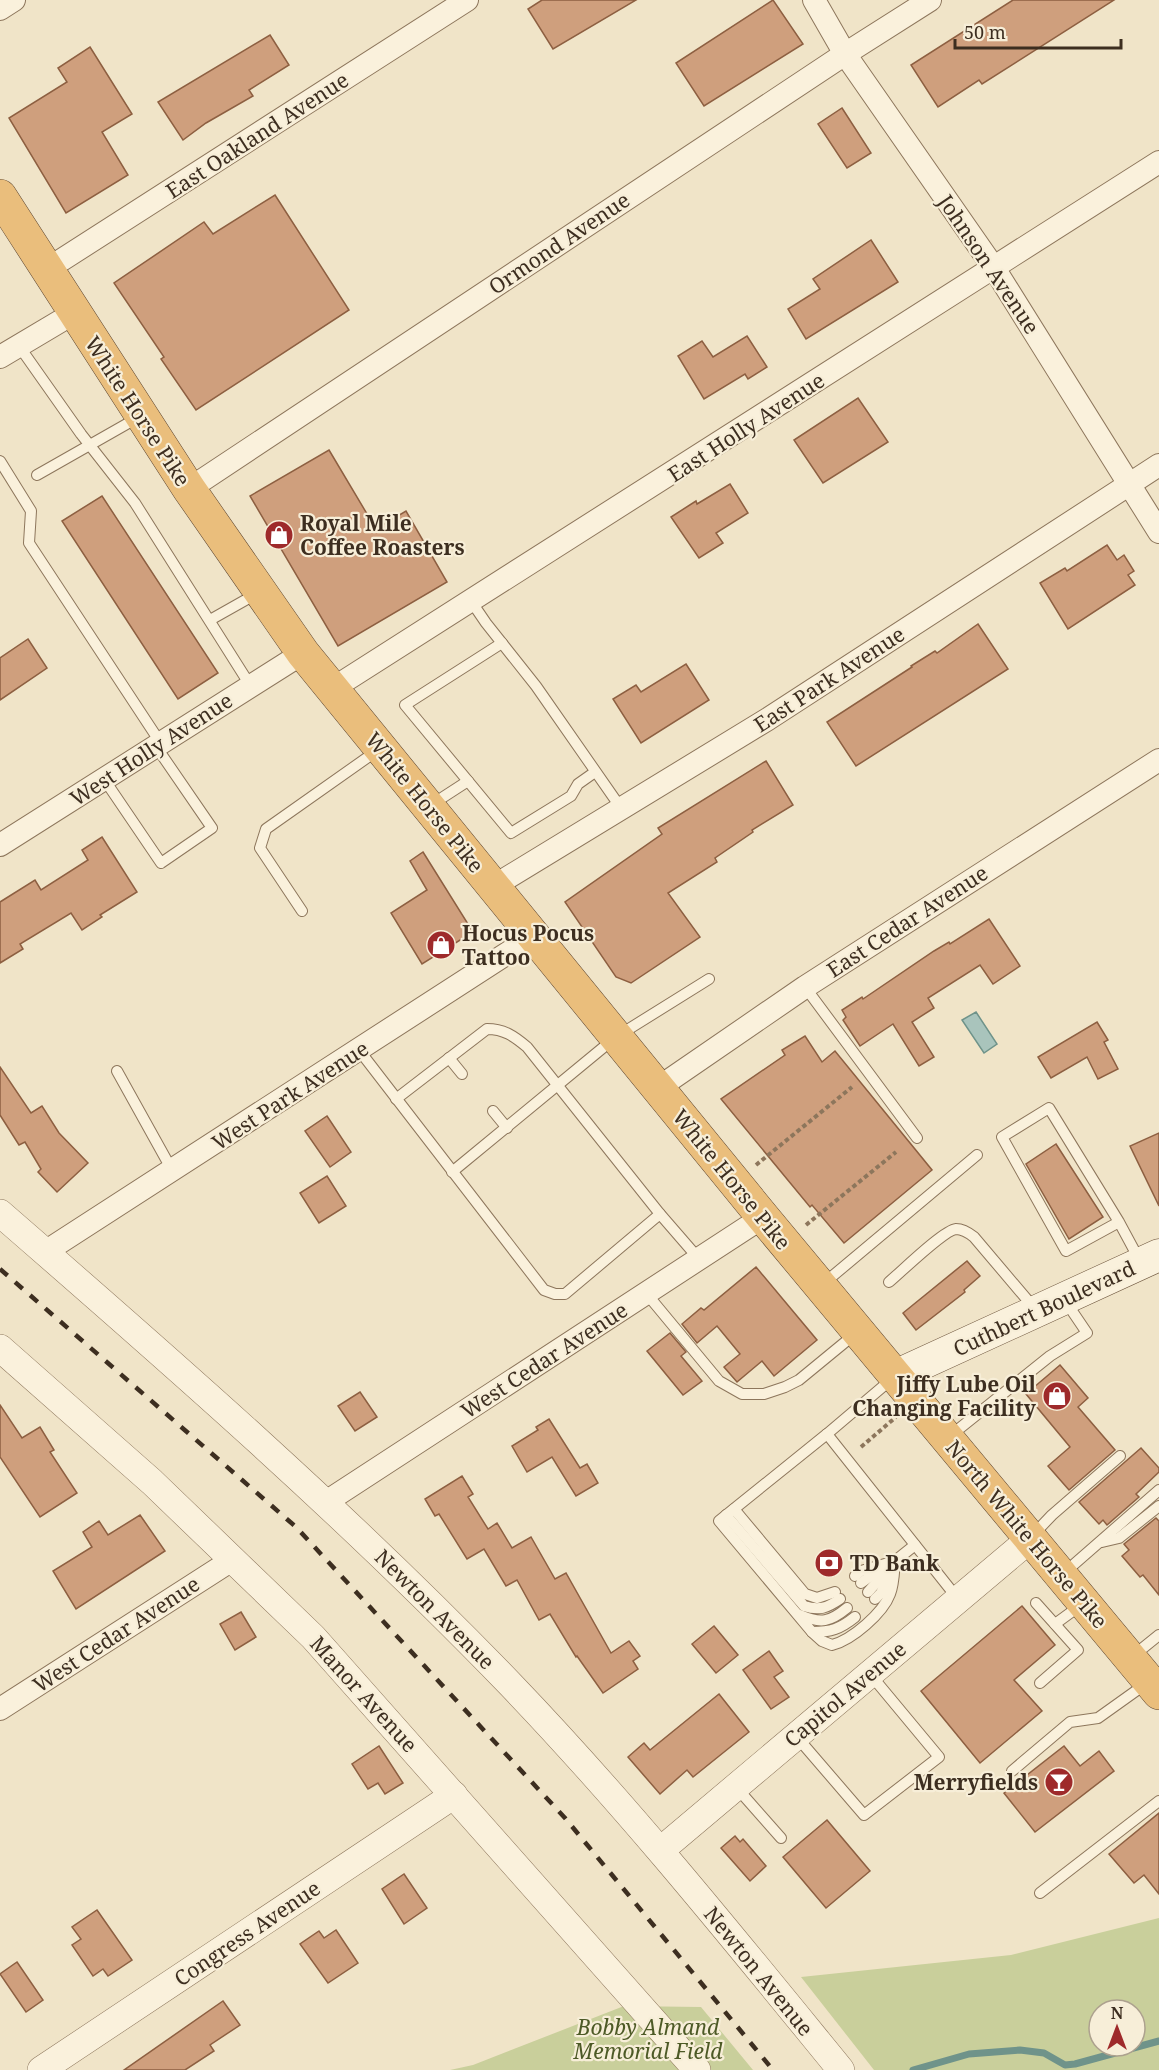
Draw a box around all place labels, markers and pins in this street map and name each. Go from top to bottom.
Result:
place label: Royal Mile Coffee Roasters [300,509,465,561]
shop icon: Royal Mile Coffee Roasters [263,519,295,551]
place label: Hocus Pocus Tattoo [462,919,594,971]
shop icon: Hocus Pocus Tattoo [425,929,457,961]
place label: Jiffy Lube Oil Changing Facility [852,1370,1037,1422]
shop icon: Jiffy Lube Oil Changing Facility [1041,1380,1073,1412]
bank icon: TD Bank [813,1547,845,1579]
place label: TD Bank [850,1549,940,1577]
bar icon: Merryfields [1043,1766,1075,1798]
place label: Merryfields [914,1768,1038,1796]

